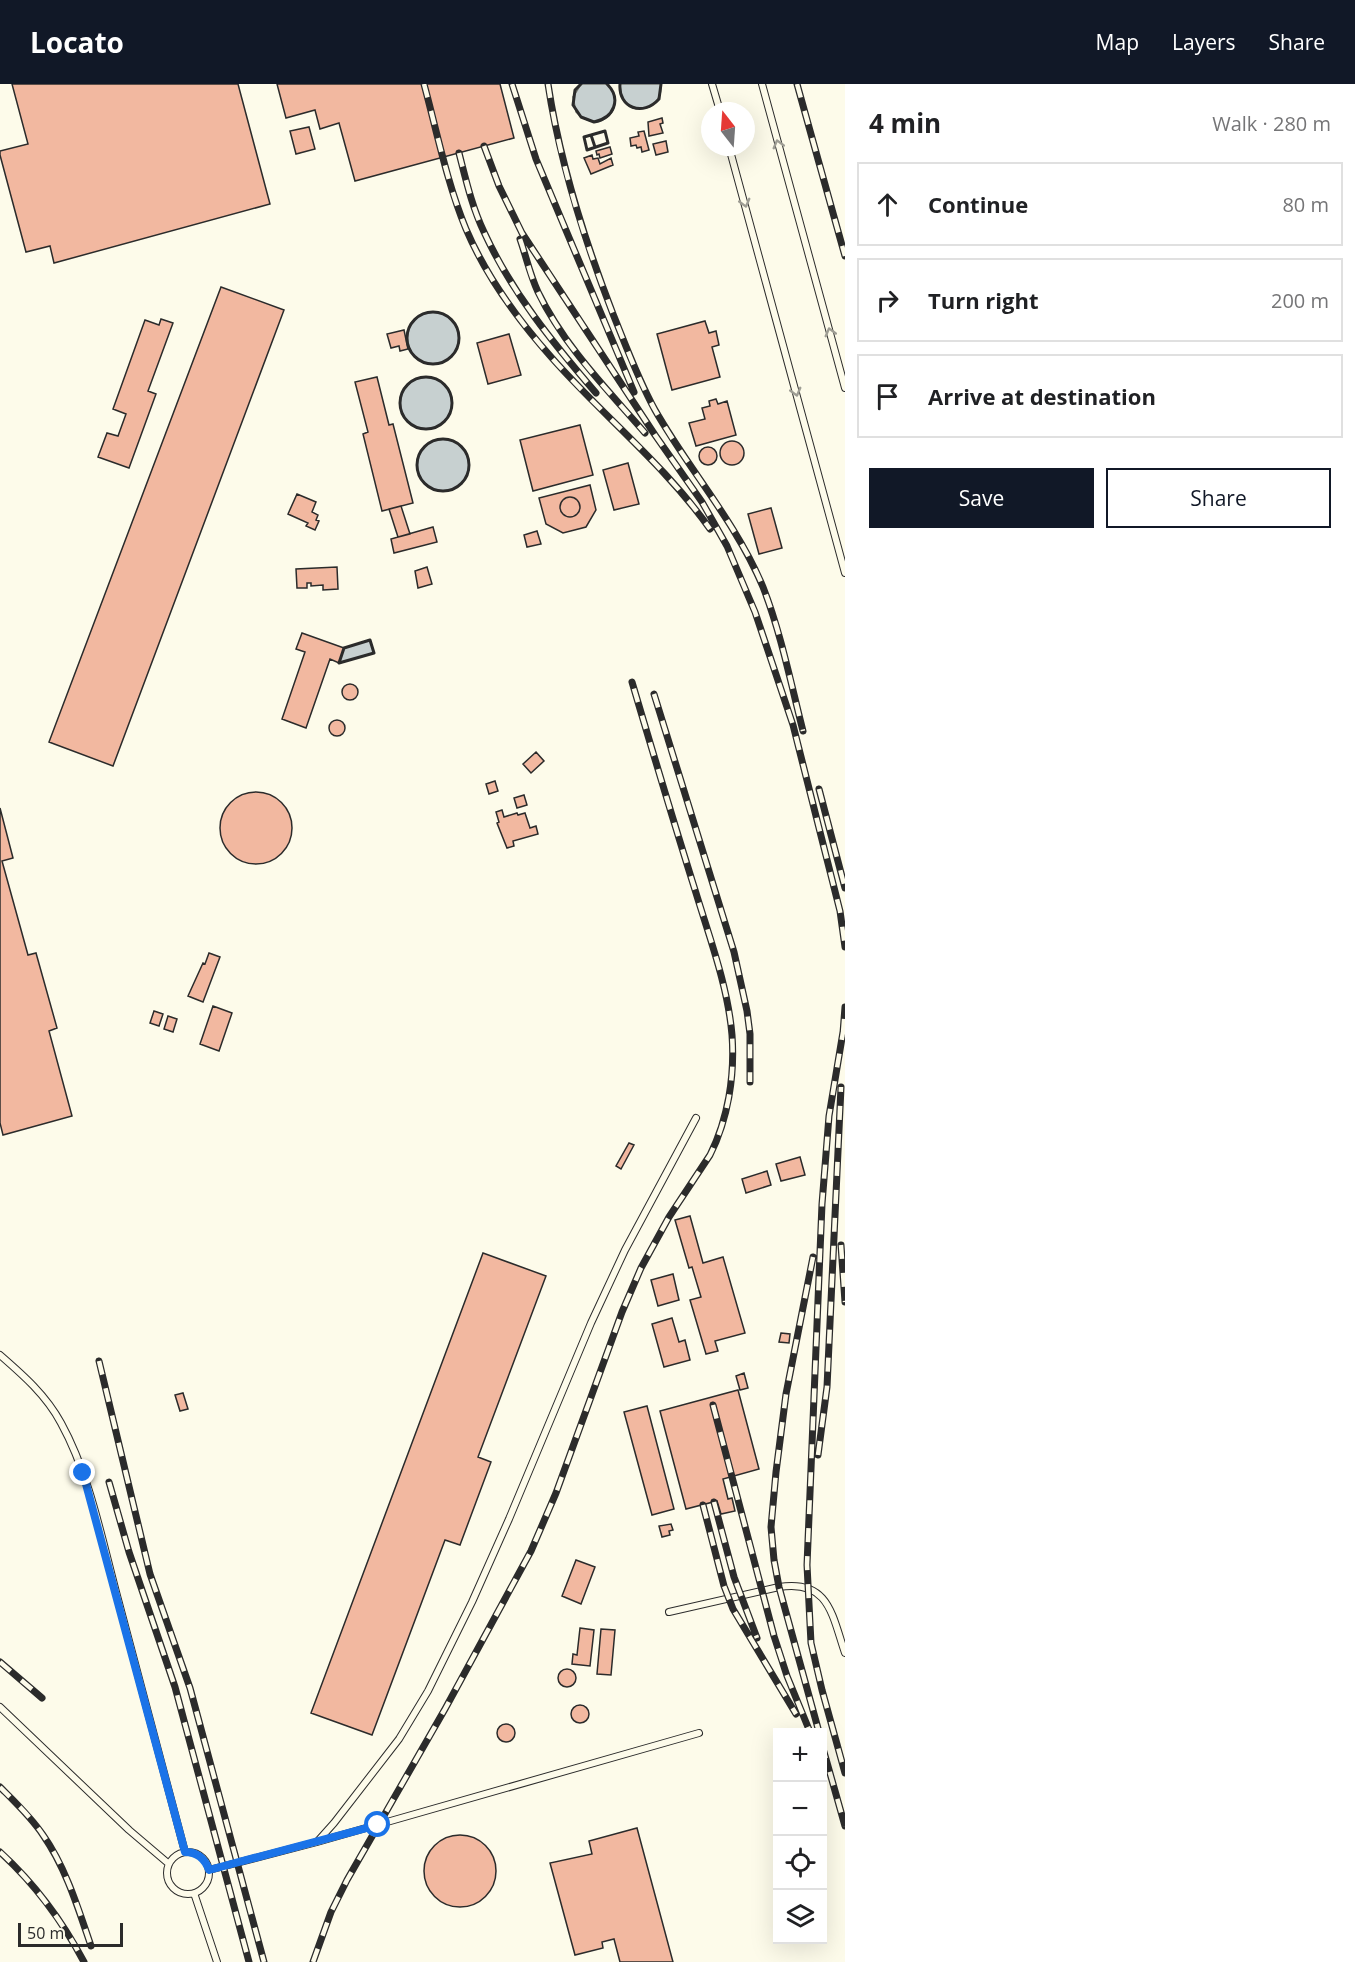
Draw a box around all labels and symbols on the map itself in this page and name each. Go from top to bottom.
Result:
north arrow [701,102,755,156]
one-way arrow [773,139,786,149]
one-way arrow [737,198,750,208]
one-way arrow [824,327,837,337]
one-way arrow [789,386,801,396]
route end [69,1459,95,1485]
route start [364,1811,390,1837]
scale bar [18,1920,123,1948]

